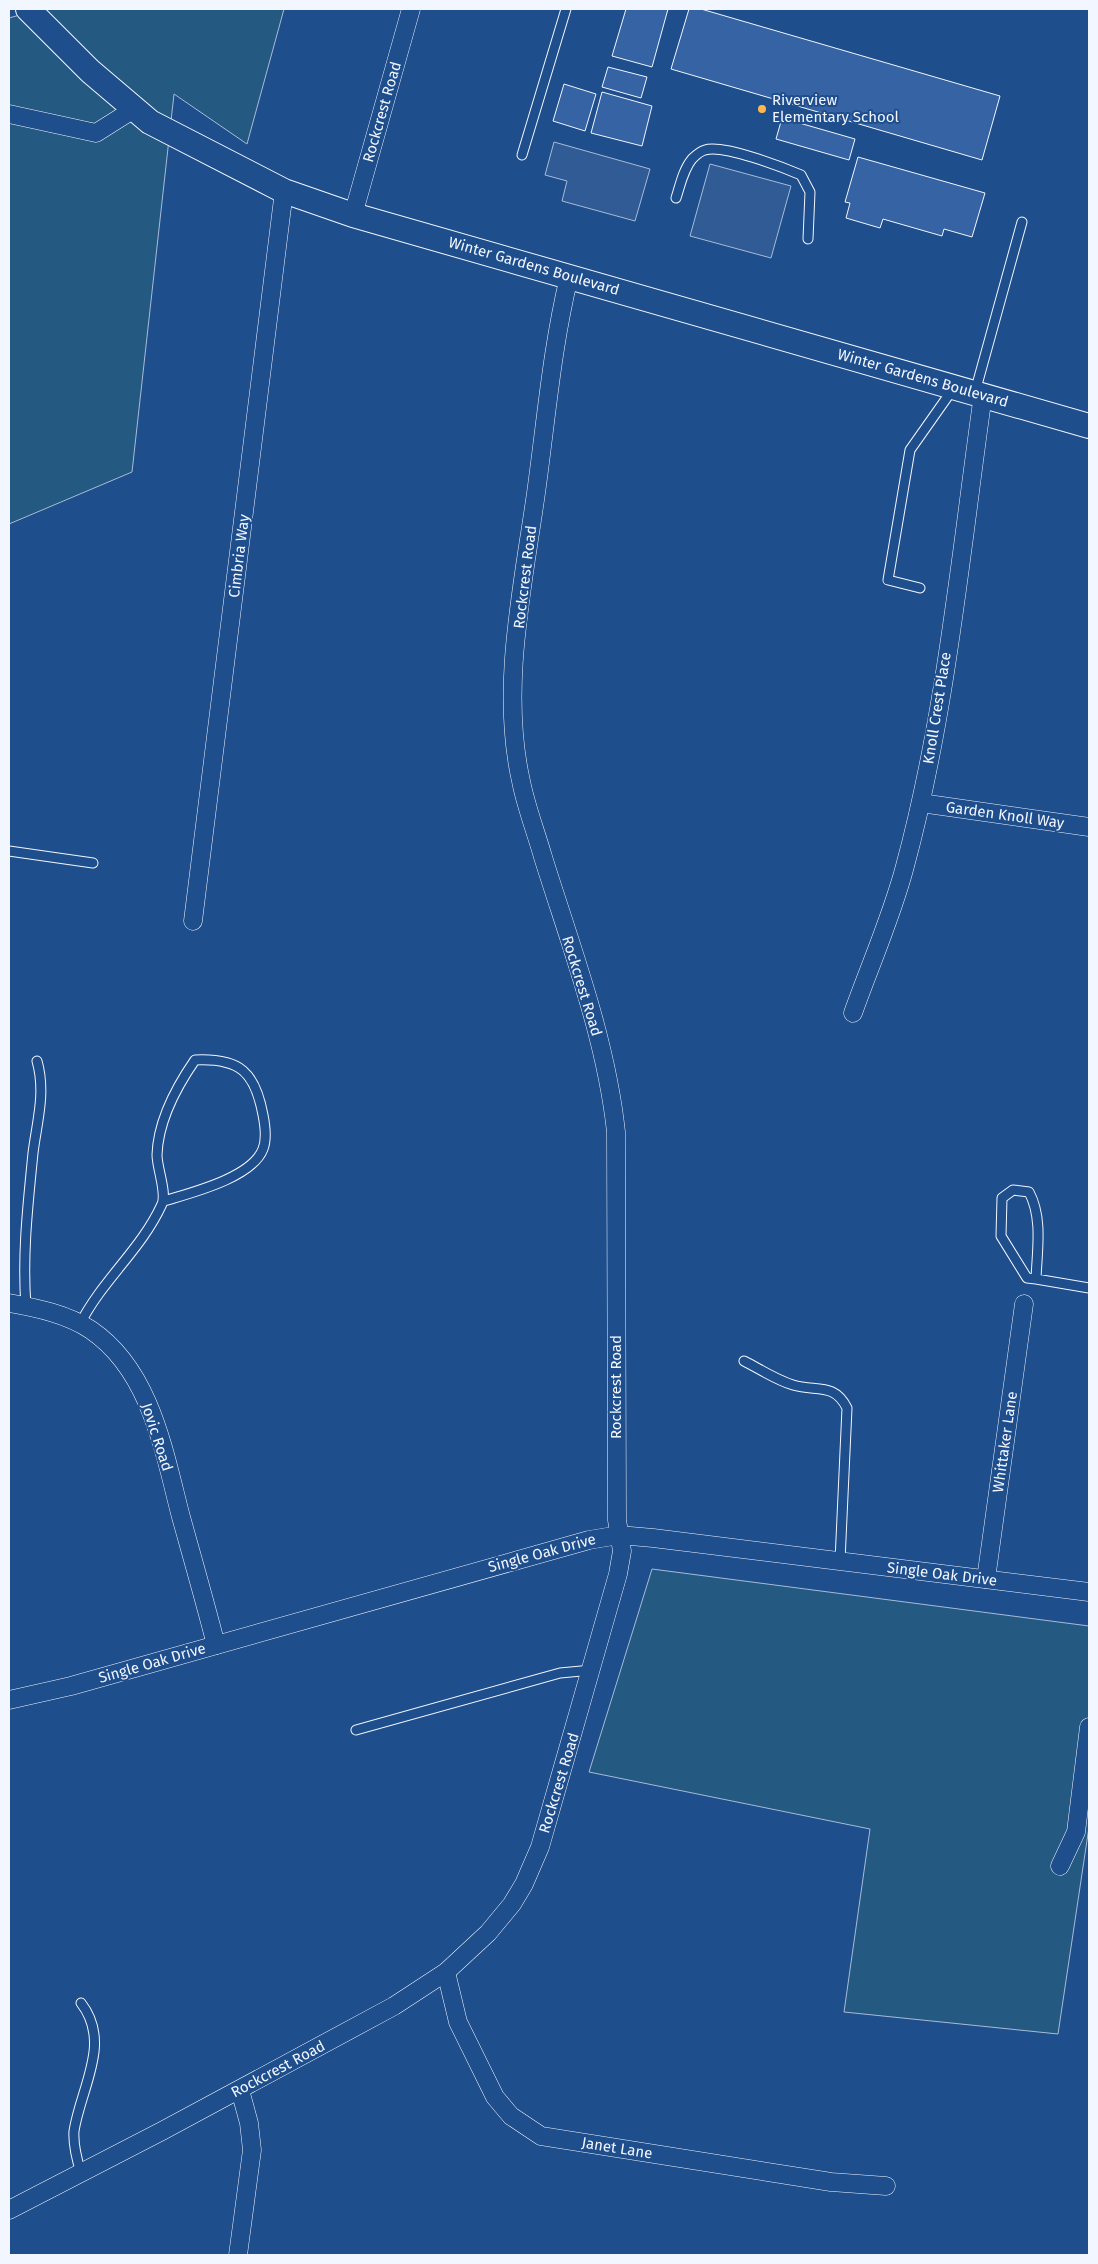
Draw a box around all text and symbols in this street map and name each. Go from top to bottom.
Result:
street label: Rockcrest Road [359,60,405,164]
place label: Riverview Elementary School [772,91,900,126]
marker: Riverview Elementary School [756,103,768,115]
street label: Winter Gardens Boulevard [446,233,622,299]
street label: Winter Gardens Boulevard [835,345,1011,411]
street label: Cimbria Way [225,513,253,599]
street label: Rockcrest Road [510,524,540,630]
street label: Knoll Crest Place [919,651,955,765]
street label: Garden Knoll Way [945,798,1066,832]
street label: Rockcrest Road [558,934,606,1038]
street label: Rockcrest Road [607,1335,625,1439]
street label: Whittaker Lane [989,1390,1021,1494]
street label: Jovic Road [138,1401,176,1473]
street label: Single Oak Drive [486,1530,598,1576]
street label: Single Oak Drive [886,1558,998,1590]
street label: Single Oak Drive [96,1639,208,1687]
street label: Rockcrest Road [535,1731,583,1835]
street label: Rockcrest Road [228,2037,328,2101]
street label: Janet Lane [580,2134,654,2162]

